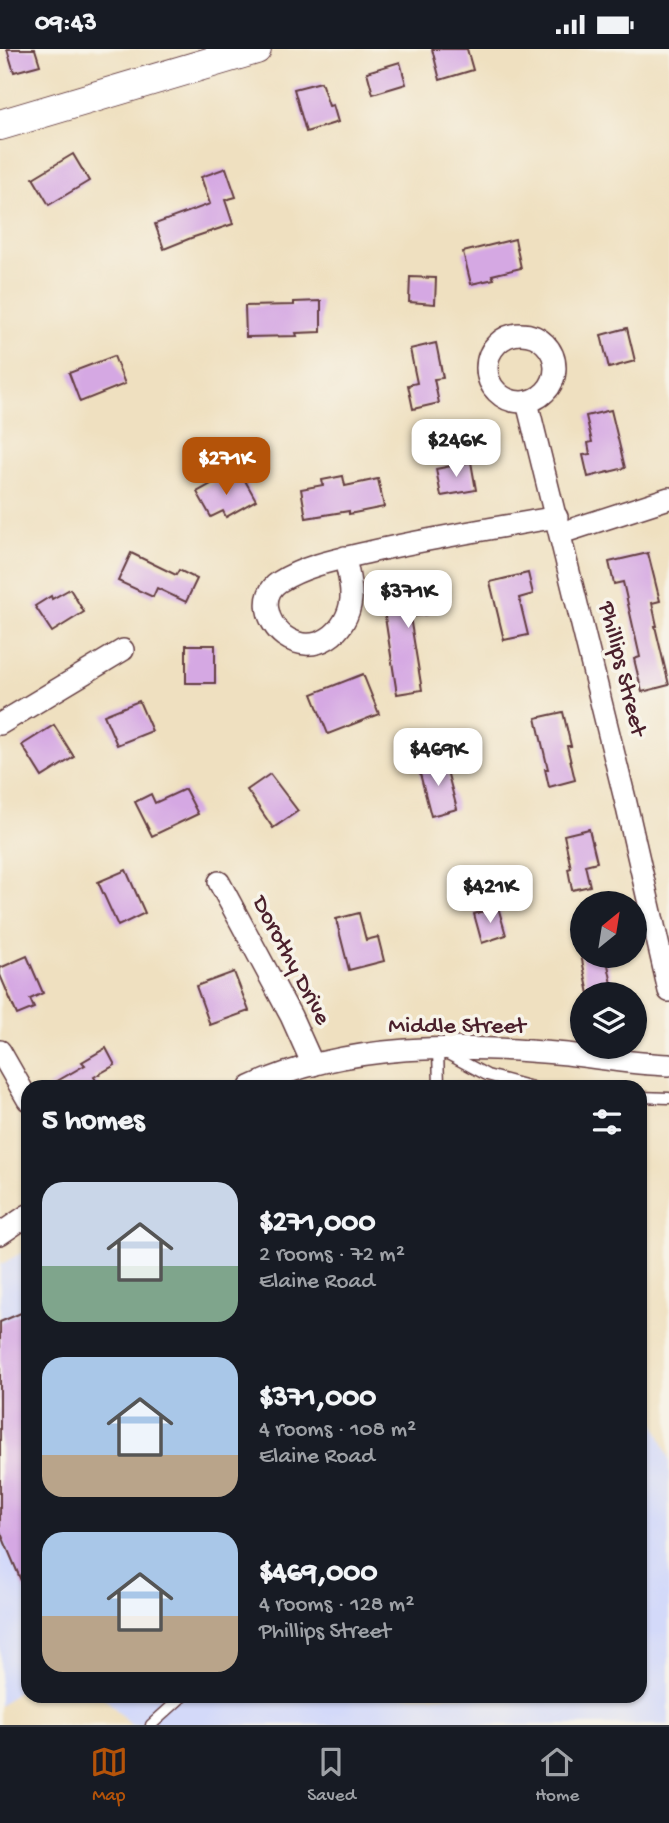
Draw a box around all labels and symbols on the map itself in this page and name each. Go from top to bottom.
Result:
pin: $246K [407,419,505,479]
pin: $271K [177,437,275,497]
pin: $371K [359,571,457,630]
street label: Phillips Street [590,598,652,741]
pin: $469K [389,729,487,788]
pin: $421K [441,865,539,925]
street label: Dorothy Drive [243,890,336,1031]
north arrow [570,891,648,968]
street label: Middle Street [388,1013,528,1042]

